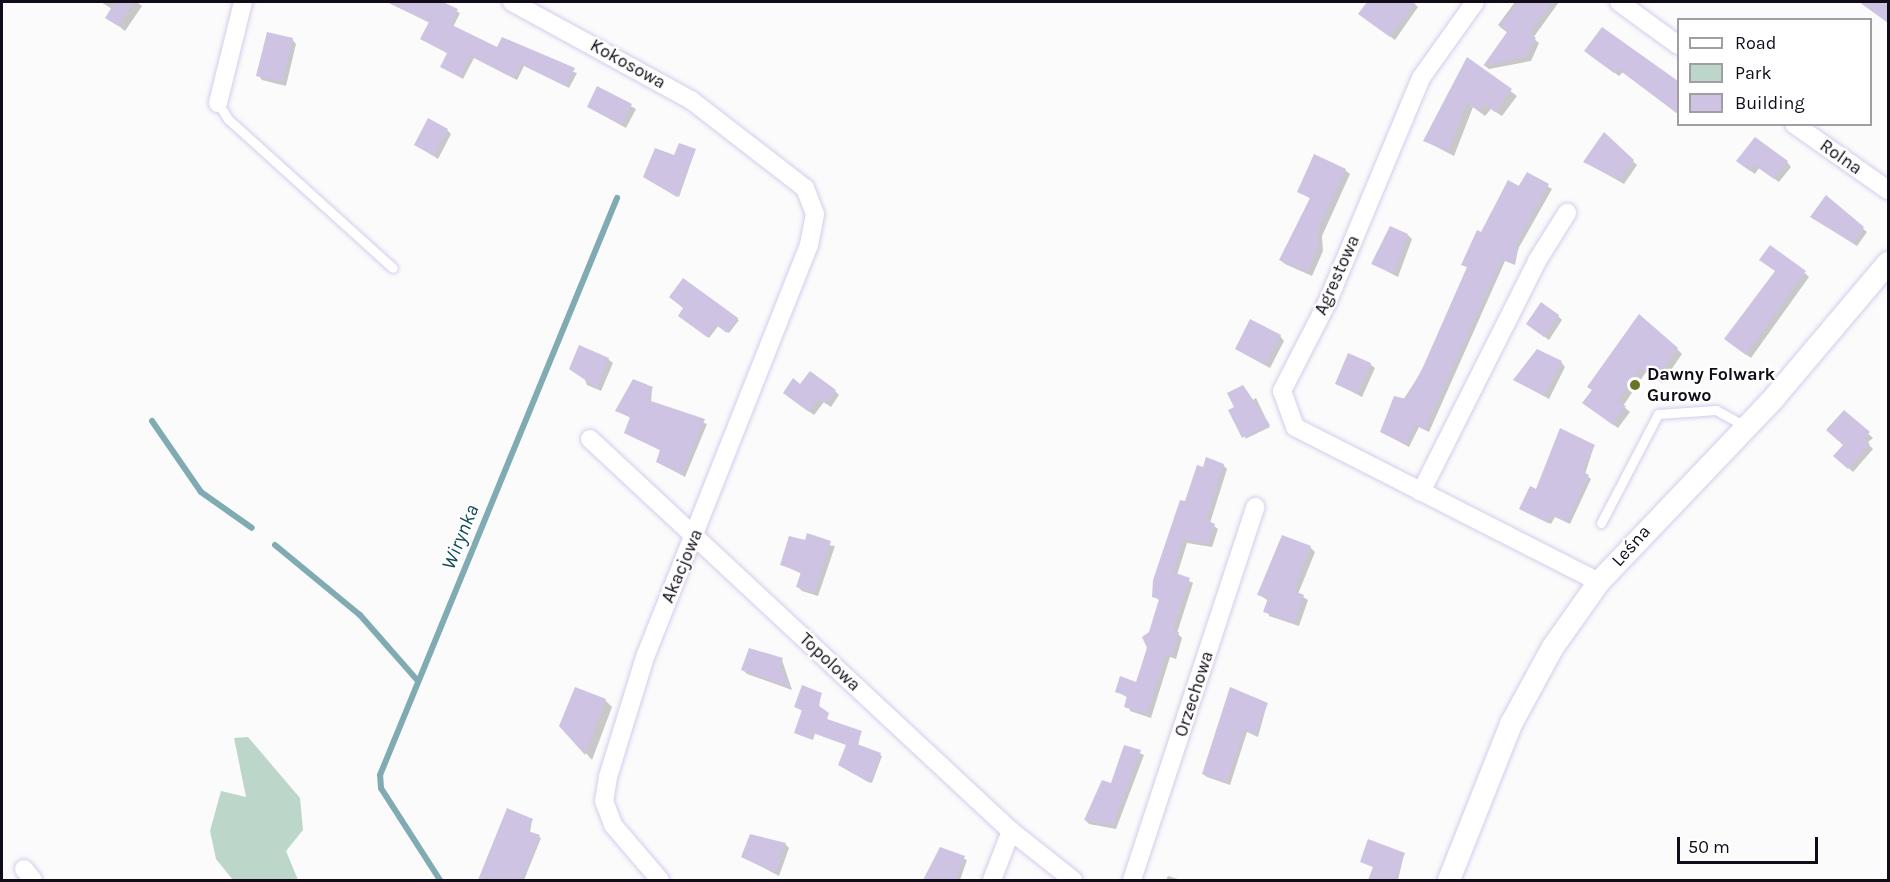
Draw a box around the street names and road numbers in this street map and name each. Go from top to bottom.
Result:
street label: Kokosowa [586,34,670,94]
street label: Rolna [1816,135,1866,179]
street label: Agrestowa [1310,232,1364,318]
street label: Leśna [1607,521,1655,571]
street label: Akacjowa [657,526,707,606]
street label: Topolowa [795,628,865,696]
street label: Orzechowa [1170,648,1218,740]

